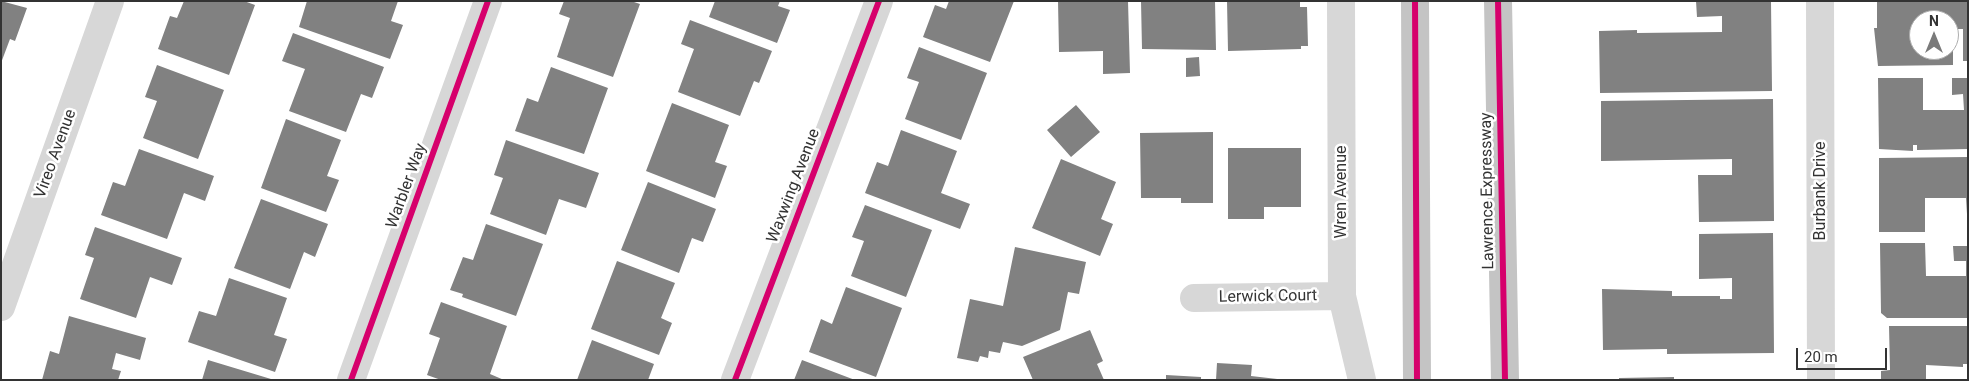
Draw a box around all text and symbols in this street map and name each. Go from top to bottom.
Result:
north arrow [1909,10,1959,60]
text: N [1929,13,1939,29]
street label: Vireo Avenue [31,107,81,201]
street label: Lawrence Expressway [1477,112,1499,270]
street label: Waxwing Avenue [763,126,825,246]
street label: Warbler Way [383,141,431,231]
street label: Burbank Drive [1811,142,1831,240]
street label: Wren Avenue [1332,146,1352,238]
street label: Lerwick Court [1219,287,1317,307]
scale bar [1799,338,1890,370]
text: 20 m [1804,348,1838,366]

